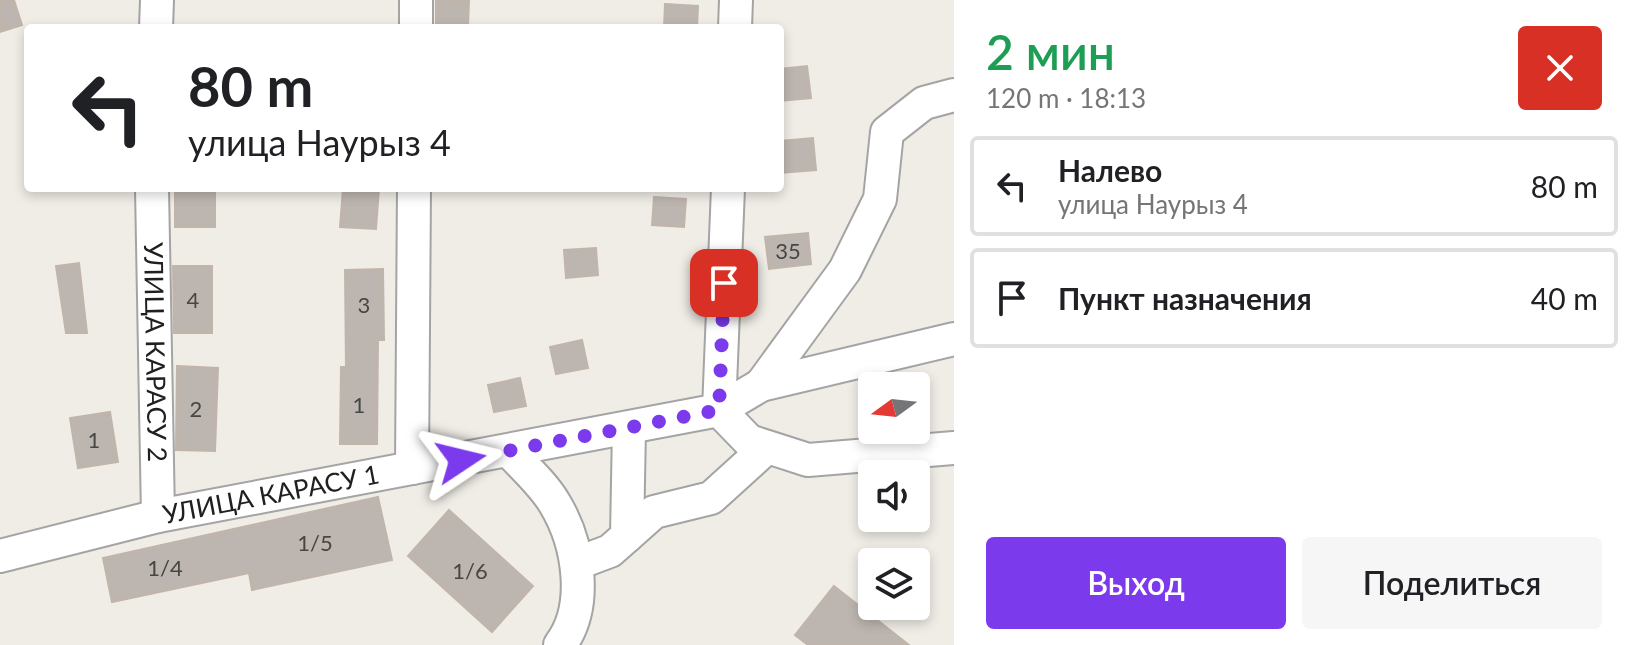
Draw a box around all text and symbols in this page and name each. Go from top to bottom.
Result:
text: 2 мин [986,23,1115,80]
button: close [1518,26,1602,110]
text: 80 m [188,52,313,119]
icon: left [56,56,160,160]
text: 120 m · 18:13 [986,82,1146,114]
text: улица Наурыз 4 [188,120,451,164]
text: Налево [1058,152,1162,188]
icon: left [990,164,1034,208]
text: 80 m [1531,168,1598,204]
text: улица Наурыз 4 [1058,188,1248,220]
house number: 35 [775,237,801,264]
street label: УЛИЦА КАРАСУ 2 [138,242,174,462]
pin [690,249,758,317]
icon: arrive [702,261,746,305]
icon: arrive [990,276,1034,320]
text: Пункт назначения [1058,280,1312,316]
text: 40 m [1531,280,1598,316]
house number: 4 [187,286,200,313]
house number: 3 [358,291,370,318]
north arrow [858,372,930,444]
map controls [858,372,930,620]
house number: 1 [353,391,365,418]
house number: 2 [190,395,202,422]
position arrow [419,418,503,502]
house number: 1 [88,426,100,453]
street label: УЛИЦА КАРАСУ 1 [160,458,382,530]
button: sound [858,460,930,532]
house number: 1/5 [297,529,333,556]
button: Выход [986,537,1286,629]
button: Поделиться [1302,537,1602,629]
button: layers [858,548,930,620]
house number: 1/4 [147,554,183,581]
house number: 1/6 [452,557,488,584]

